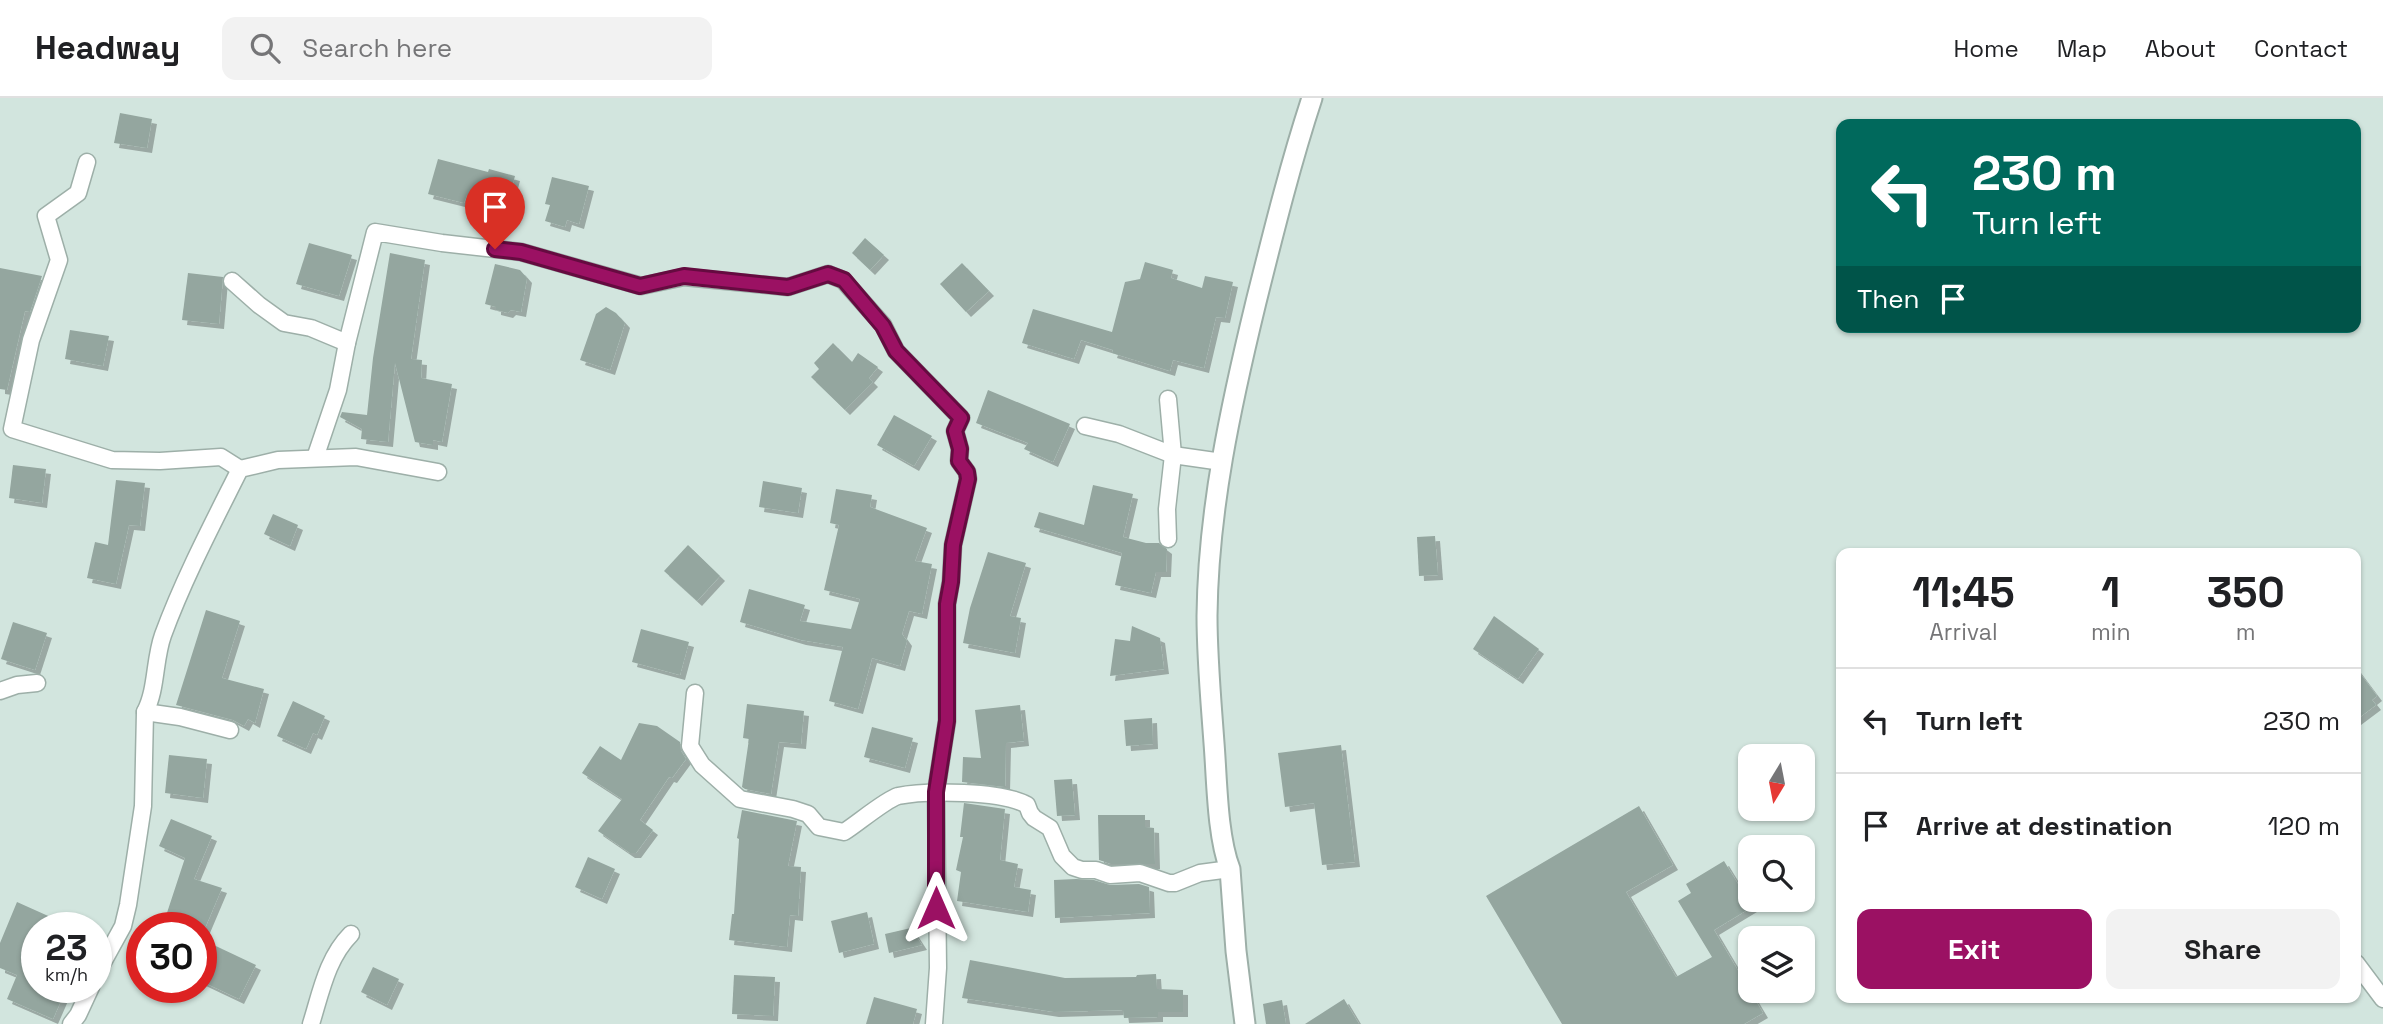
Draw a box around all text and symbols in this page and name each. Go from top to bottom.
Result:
search box [222,17,712,80]
text: Headway [35,27,180,69]
icon: search [246,29,284,67]
text: Search here [302,31,452,65]
text: Home [1953,33,2019,64]
text: Map [2057,33,2107,64]
text: About [2145,33,2216,64]
text: Contact [2254,33,2348,64]
text: 230 m [1972,142,2117,204]
icon: left [1857,147,1948,238]
pin [465,177,525,249]
icon: arrive [476,188,514,226]
text: Turn left [1972,203,2102,243]
icon: arrive [1934,280,1972,318]
text: Then [1857,282,1920,316]
text: 11:45 [1912,566,2015,619]
text: 1 [2101,566,2120,619]
text: 350 [2207,566,2285,619]
text: Arrival [1929,617,1998,647]
text: min [2091,617,2130,647]
text: m [2236,617,2256,647]
icon: left [1857,702,1895,740]
text: Turn left [1916,704,2023,738]
text: 230 m [2263,704,2340,738]
north arrow [1738,744,1815,821]
map controls [1738,744,1815,1003]
icon: arrive [1857,807,1895,845]
text: Arrive at destination [1916,809,2173,843]
text: 120 m [2268,809,2340,843]
button: search [1738,835,1815,912]
position arrow [899,871,973,945]
button: Exit [1857,909,2092,989]
button: Share [2106,909,2340,989]
speed limit sign: 30 [126,912,217,1003]
text: 23 [45,926,88,970]
button: layers [1738,926,1815,1003]
text: km/h [45,963,88,986]

